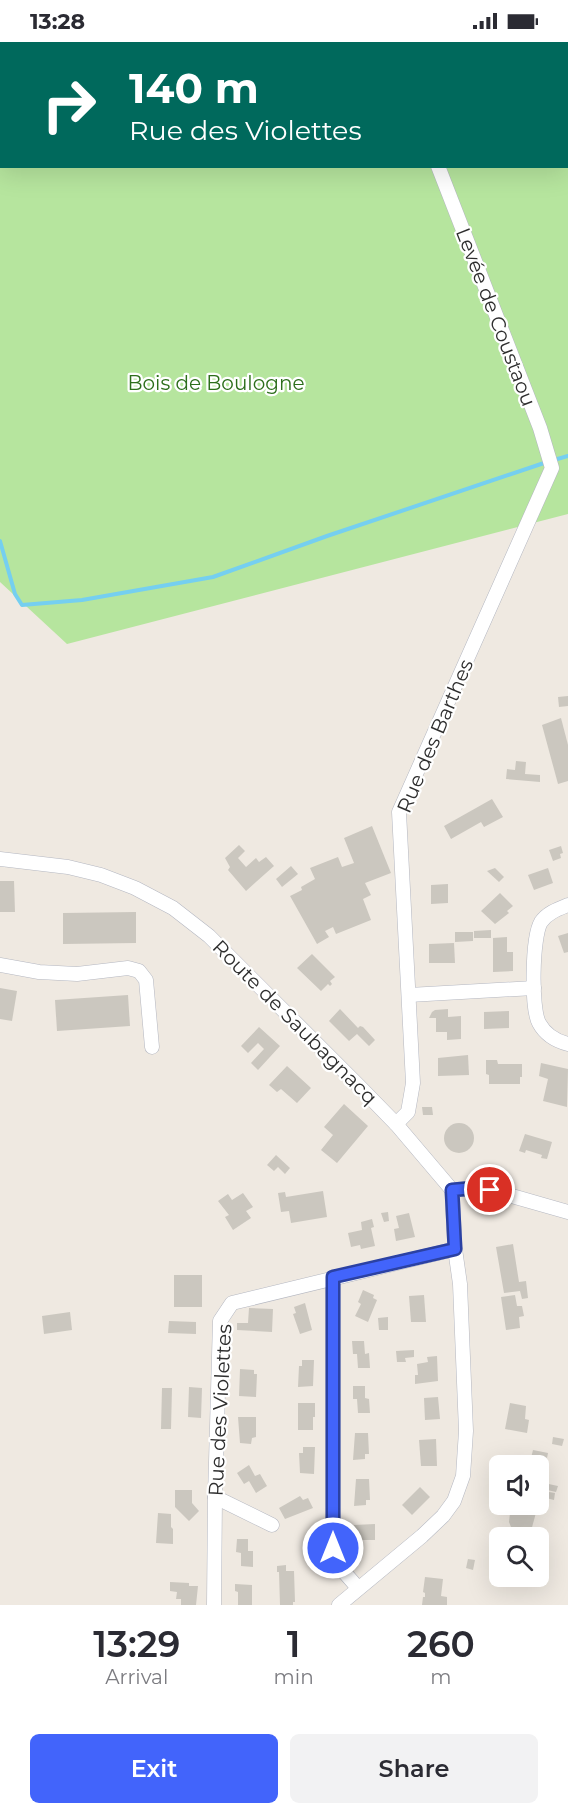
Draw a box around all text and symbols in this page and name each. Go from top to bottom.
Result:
text: 13:28 [30,8,85,35]
text: 140 m [129,62,259,114]
icon: right [30,66,108,144]
text: Rue des Violettes [129,114,362,147]
street label: Levée de Coustaou [451,224,541,410]
park label: Bois de Boulogne [127,371,305,395]
street label: Rue des Barthes [392,655,478,816]
street label: Route de Saubagnacq [208,935,382,1109]
pin [464,1164,515,1215]
icon: arrive [473,1173,506,1206]
street label: Rue des Violettes [204,1323,237,1497]
map controls [489,1455,549,1587]
button: sound [489,1455,549,1515]
position arrow [301,1516,365,1580]
button: search [489,1527,549,1587]
text: 13:29 [93,1622,180,1666]
text: 1 [287,1622,300,1666]
text: 260 [407,1622,475,1666]
text: Arrival [105,1665,168,1689]
text: min [274,1665,314,1689]
text: m [430,1665,451,1689]
button: Exit [30,1734,278,1803]
button: Share [290,1734,538,1803]

